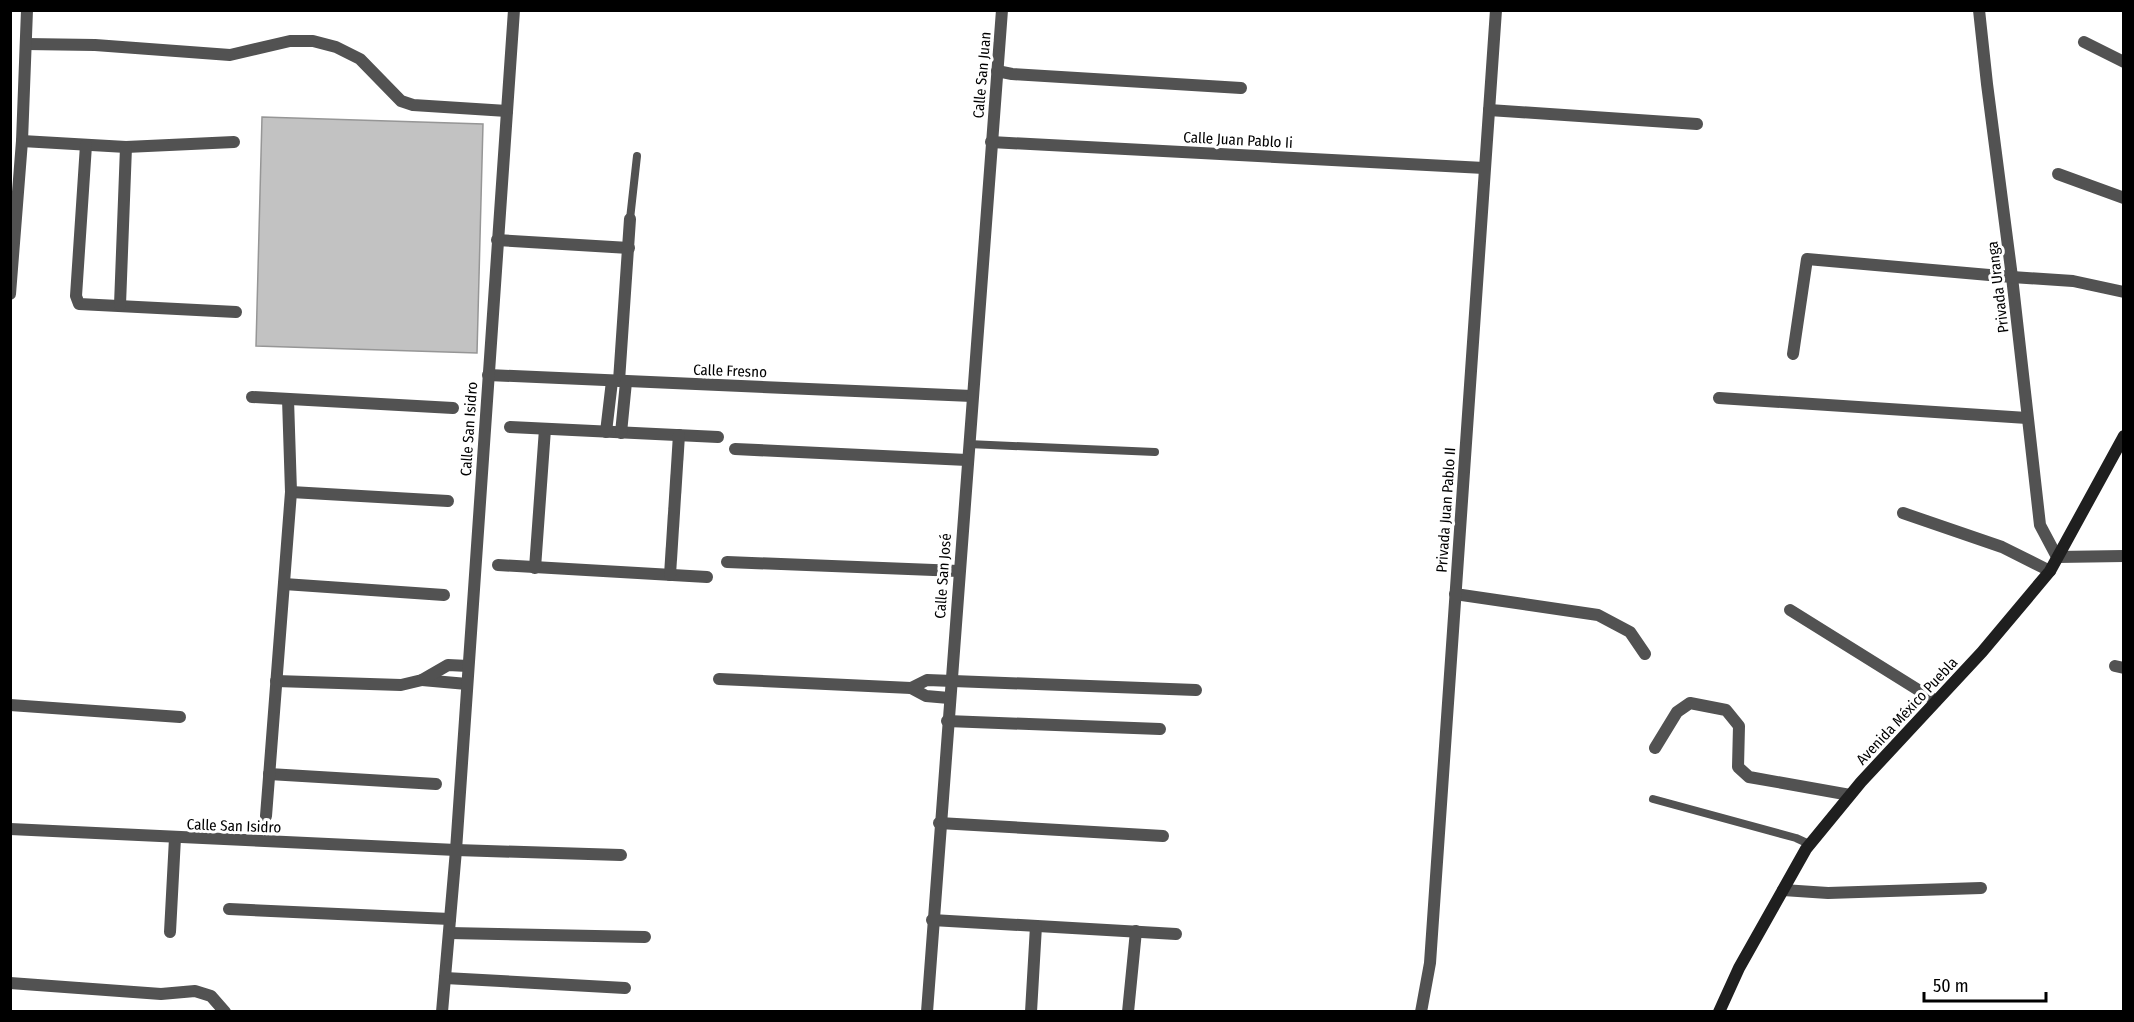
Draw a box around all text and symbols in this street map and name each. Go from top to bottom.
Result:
street label: Calle San Juan [969,31,995,119]
street label: Calle Juan Pablo Ii [1183,128,1293,152]
street label: Privada Uranga [1983,240,2013,334]
street label: Calle Fresno [693,361,767,381]
street label: Calle San Isidro [457,381,481,477]
street label: Privada Juan Pablo II [1433,447,1459,573]
street label: Calle San José [931,533,955,619]
street label: Avenida México Puebla [1853,654,1961,768]
street label: Calle San Isidro [186,815,282,837]
scale bar [1924,965,2046,1003]
text: 50 m [1933,975,1969,997]

